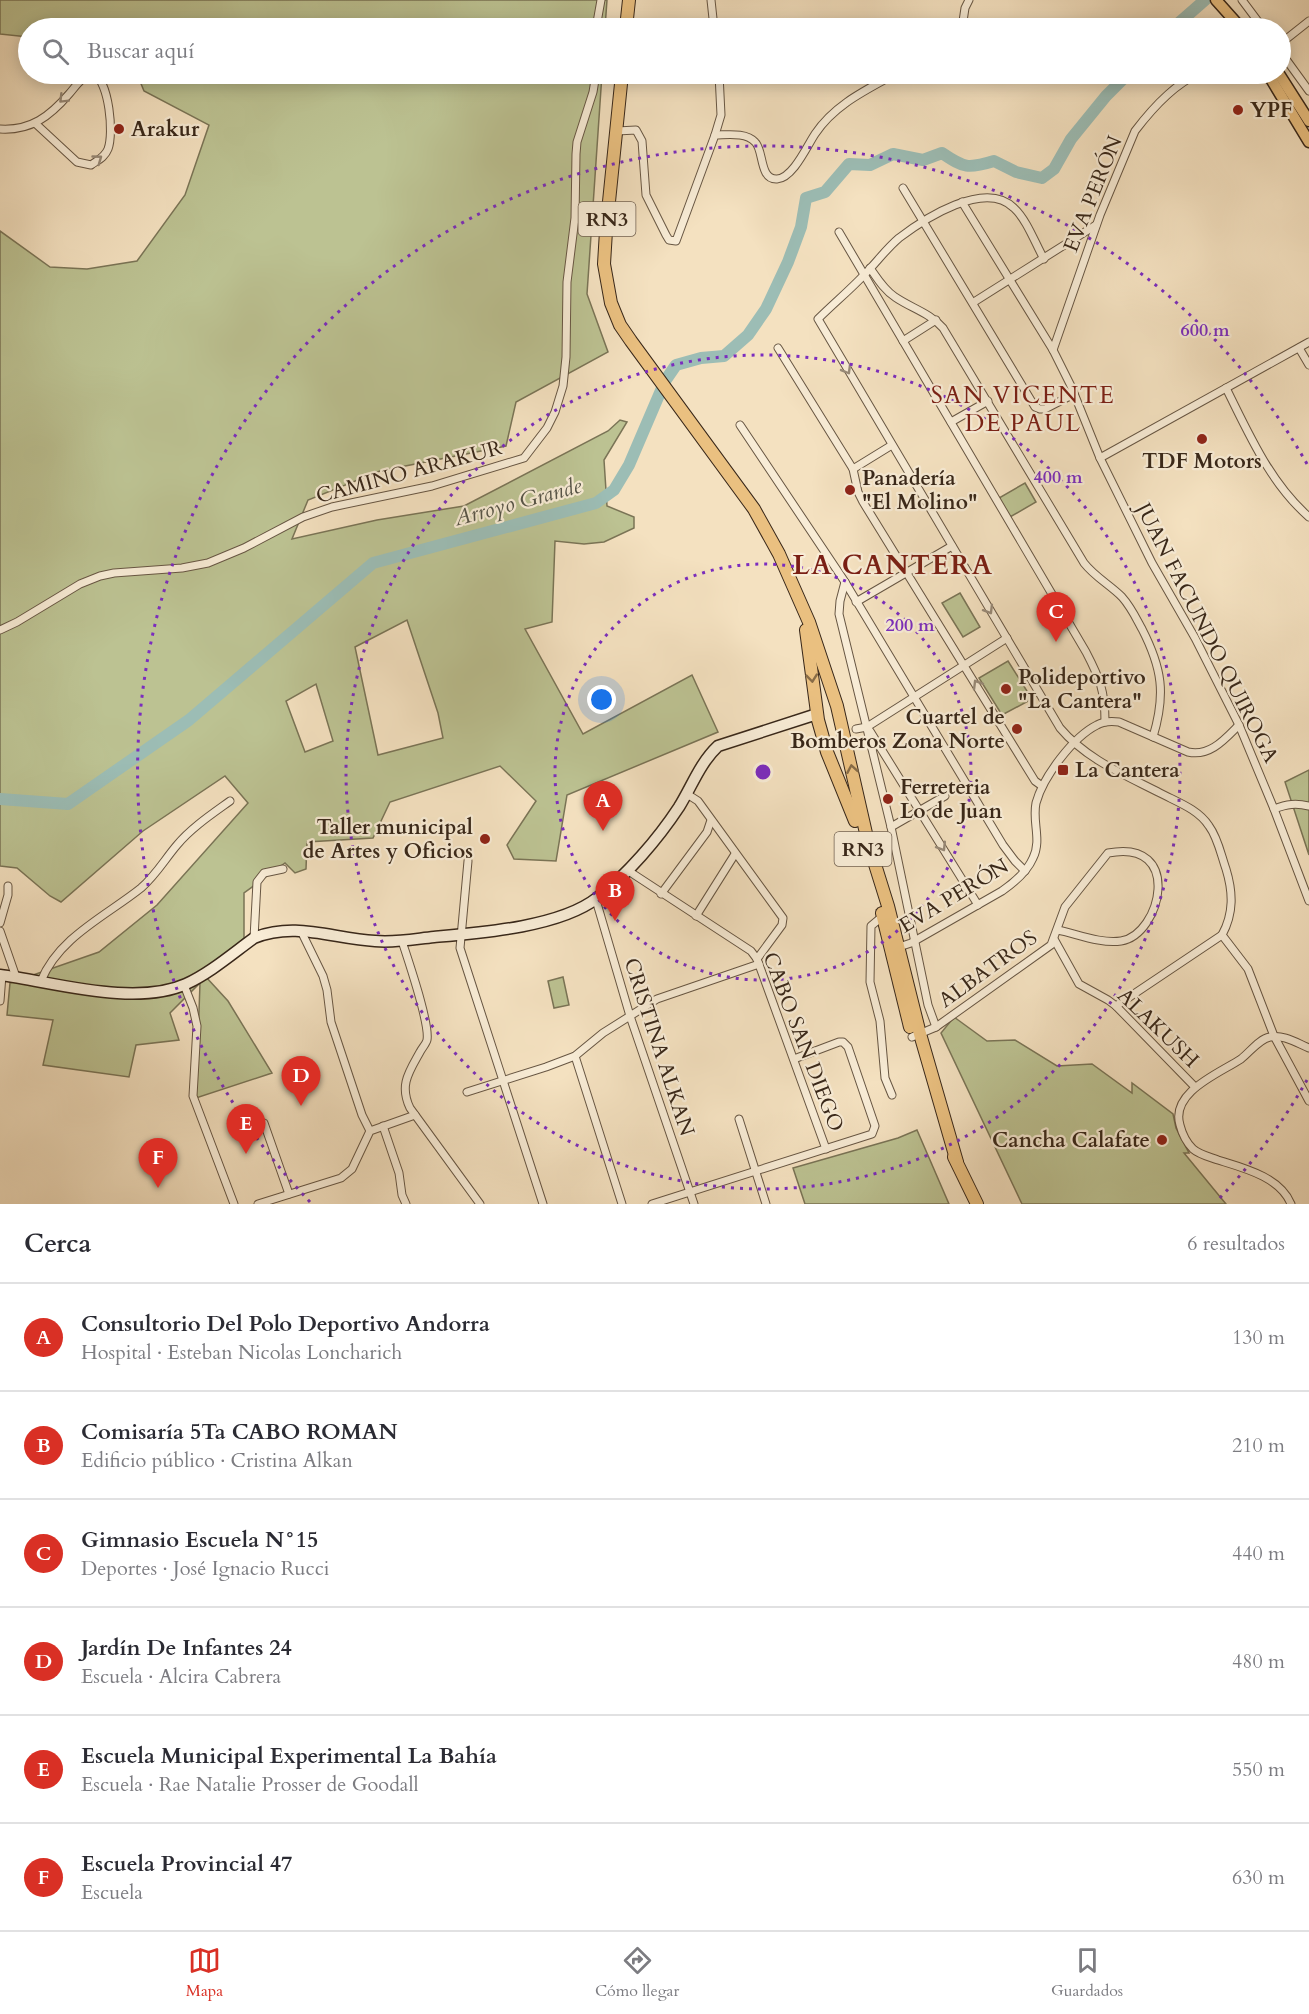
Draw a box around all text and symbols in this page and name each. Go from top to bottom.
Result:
search box [18,18,1291,84]
icon: search [39,35,72,68]
text: Buscar aquí [87,36,194,66]
one-way arrow [60,92,71,103]
place label: YPF [1250,96,1293,125]
marker: YPF [1231,103,1245,117]
place label: Arakur [131,115,200,144]
marker: Arakur [112,122,126,136]
street label: EVA PERÓN [1056,131,1130,257]
one-way arrow [91,155,102,166]
road number: RN3 [578,202,636,236]
text: 600 m [1180,318,1230,343]
one-way arrow [840,363,852,374]
district label: SAN VICENTE DE PAUL [931,379,1115,440]
marker: TDF Motors [1195,432,1209,446]
street label: CAMINO ARAKUR [313,433,506,511]
place label: TDF Motors [1142,447,1262,476]
place label: Panadería "El Molino" [862,464,978,517]
text: 400 m [1033,465,1083,490]
water label: Arroyo Grande [450,470,586,534]
marker: Panadería "El Molino" [843,483,857,497]
street label: JUAN FACUNDO QUIROGA [1127,495,1285,768]
district label: LA CANTERA [793,547,993,584]
pin: C [1036,592,1076,642]
one-way arrow [982,604,994,614]
text: 200 m [885,613,935,638]
place label: Polideportivo "La Cantera" [1018,663,1146,716]
one-way arrow [805,674,818,683]
one-way arrow [972,680,984,690]
marker: Polideportivo "La Cantera" [999,682,1013,696]
your location [587,685,616,714]
place label: Cuartel de Bomberos Zona Norte [790,703,1005,756]
marker: Cuartel de Bomberos Zona Norte [1010,722,1024,736]
place label: La Cantera [1075,756,1180,785]
centre of rings [753,762,773,782]
marker: La Cantera [1056,763,1070,777]
one-way arrow [846,764,858,774]
place label: Ferreteria Lo de Juan [900,773,1003,826]
pin: A [584,782,622,831]
marker: Ferreteria Lo de Juan [881,792,895,806]
place label: Taller municipal de Artes y Oficios [303,813,473,866]
marker: Taller municipal de Artes y Oficios [478,832,492,846]
road number: RN3 [834,832,892,866]
one-way arrow [935,841,947,851]
street label: EVA PERÓN [893,851,1014,940]
pin: B [596,872,634,921]
street label: ALBATROS [933,923,1043,1015]
street label: CABO SAN DIEGO [755,948,851,1136]
street label: CRISTINA ALKAN [617,954,701,1140]
street label: ALAKUSH [1111,982,1205,1074]
pin: D [282,1056,320,1106]
pin: E [226,1104,266,1154]
place label: Cancha Calafate [992,1126,1150,1155]
marker: Cancha Calafate [1155,1133,1169,1147]
pin: F [138,1138,178,1188]
text: Cerca [24,1226,91,1261]
text: 6 resultados [1187,1230,1285,1257]
text: Consultorio Del Polo Deportivo Andorra [81,1309,490,1339]
text: A [36,1324,51,1351]
text: 130 m [1232,1324,1285,1351]
text: Hospital · Esteban Nicolas Loncharich [81,1339,402,1366]
text: Comisaría 5Ta CABO ROMAN [81,1417,398,1447]
text: B [36,1432,51,1459]
text: 210 m [1232,1432,1285,1459]
text: Edificio público · Cristina Alkan [81,1447,353,1474]
text: Gimnasio Escuela N°15 [81,1525,318,1555]
text: C [36,1540,51,1567]
text: 440 m [1232,1540,1285,1567]
text: Deportes · José Ignacio Rucci [81,1555,329,1582]
text: Jardín De Infantes 24 [81,1633,292,1663]
text: D [35,1648,52,1675]
text: 480 m [1232,1648,1285,1675]
text: Escuela · Alcira Cabrera [81,1663,281,1690]
text: Escuela Municipal Experimental La Bahía [81,1741,497,1771]
text: E [37,1756,50,1783]
text: 550 m [1232,1756,1285,1783]
text: Escuela · Rae Natalie Prosser de Goodall [81,1771,419,1798]
text: Escuela Provincial 47 [81,1849,292,1879]
text: F [38,1864,49,1891]
text: 630 m [1232,1864,1285,1891]
text: Escuela [81,1879,143,1906]
tab: Mapa [186,1944,223,2002]
tab: Cómo llegar [595,1944,679,2002]
tab: Guardados [1051,1944,1123,2002]

